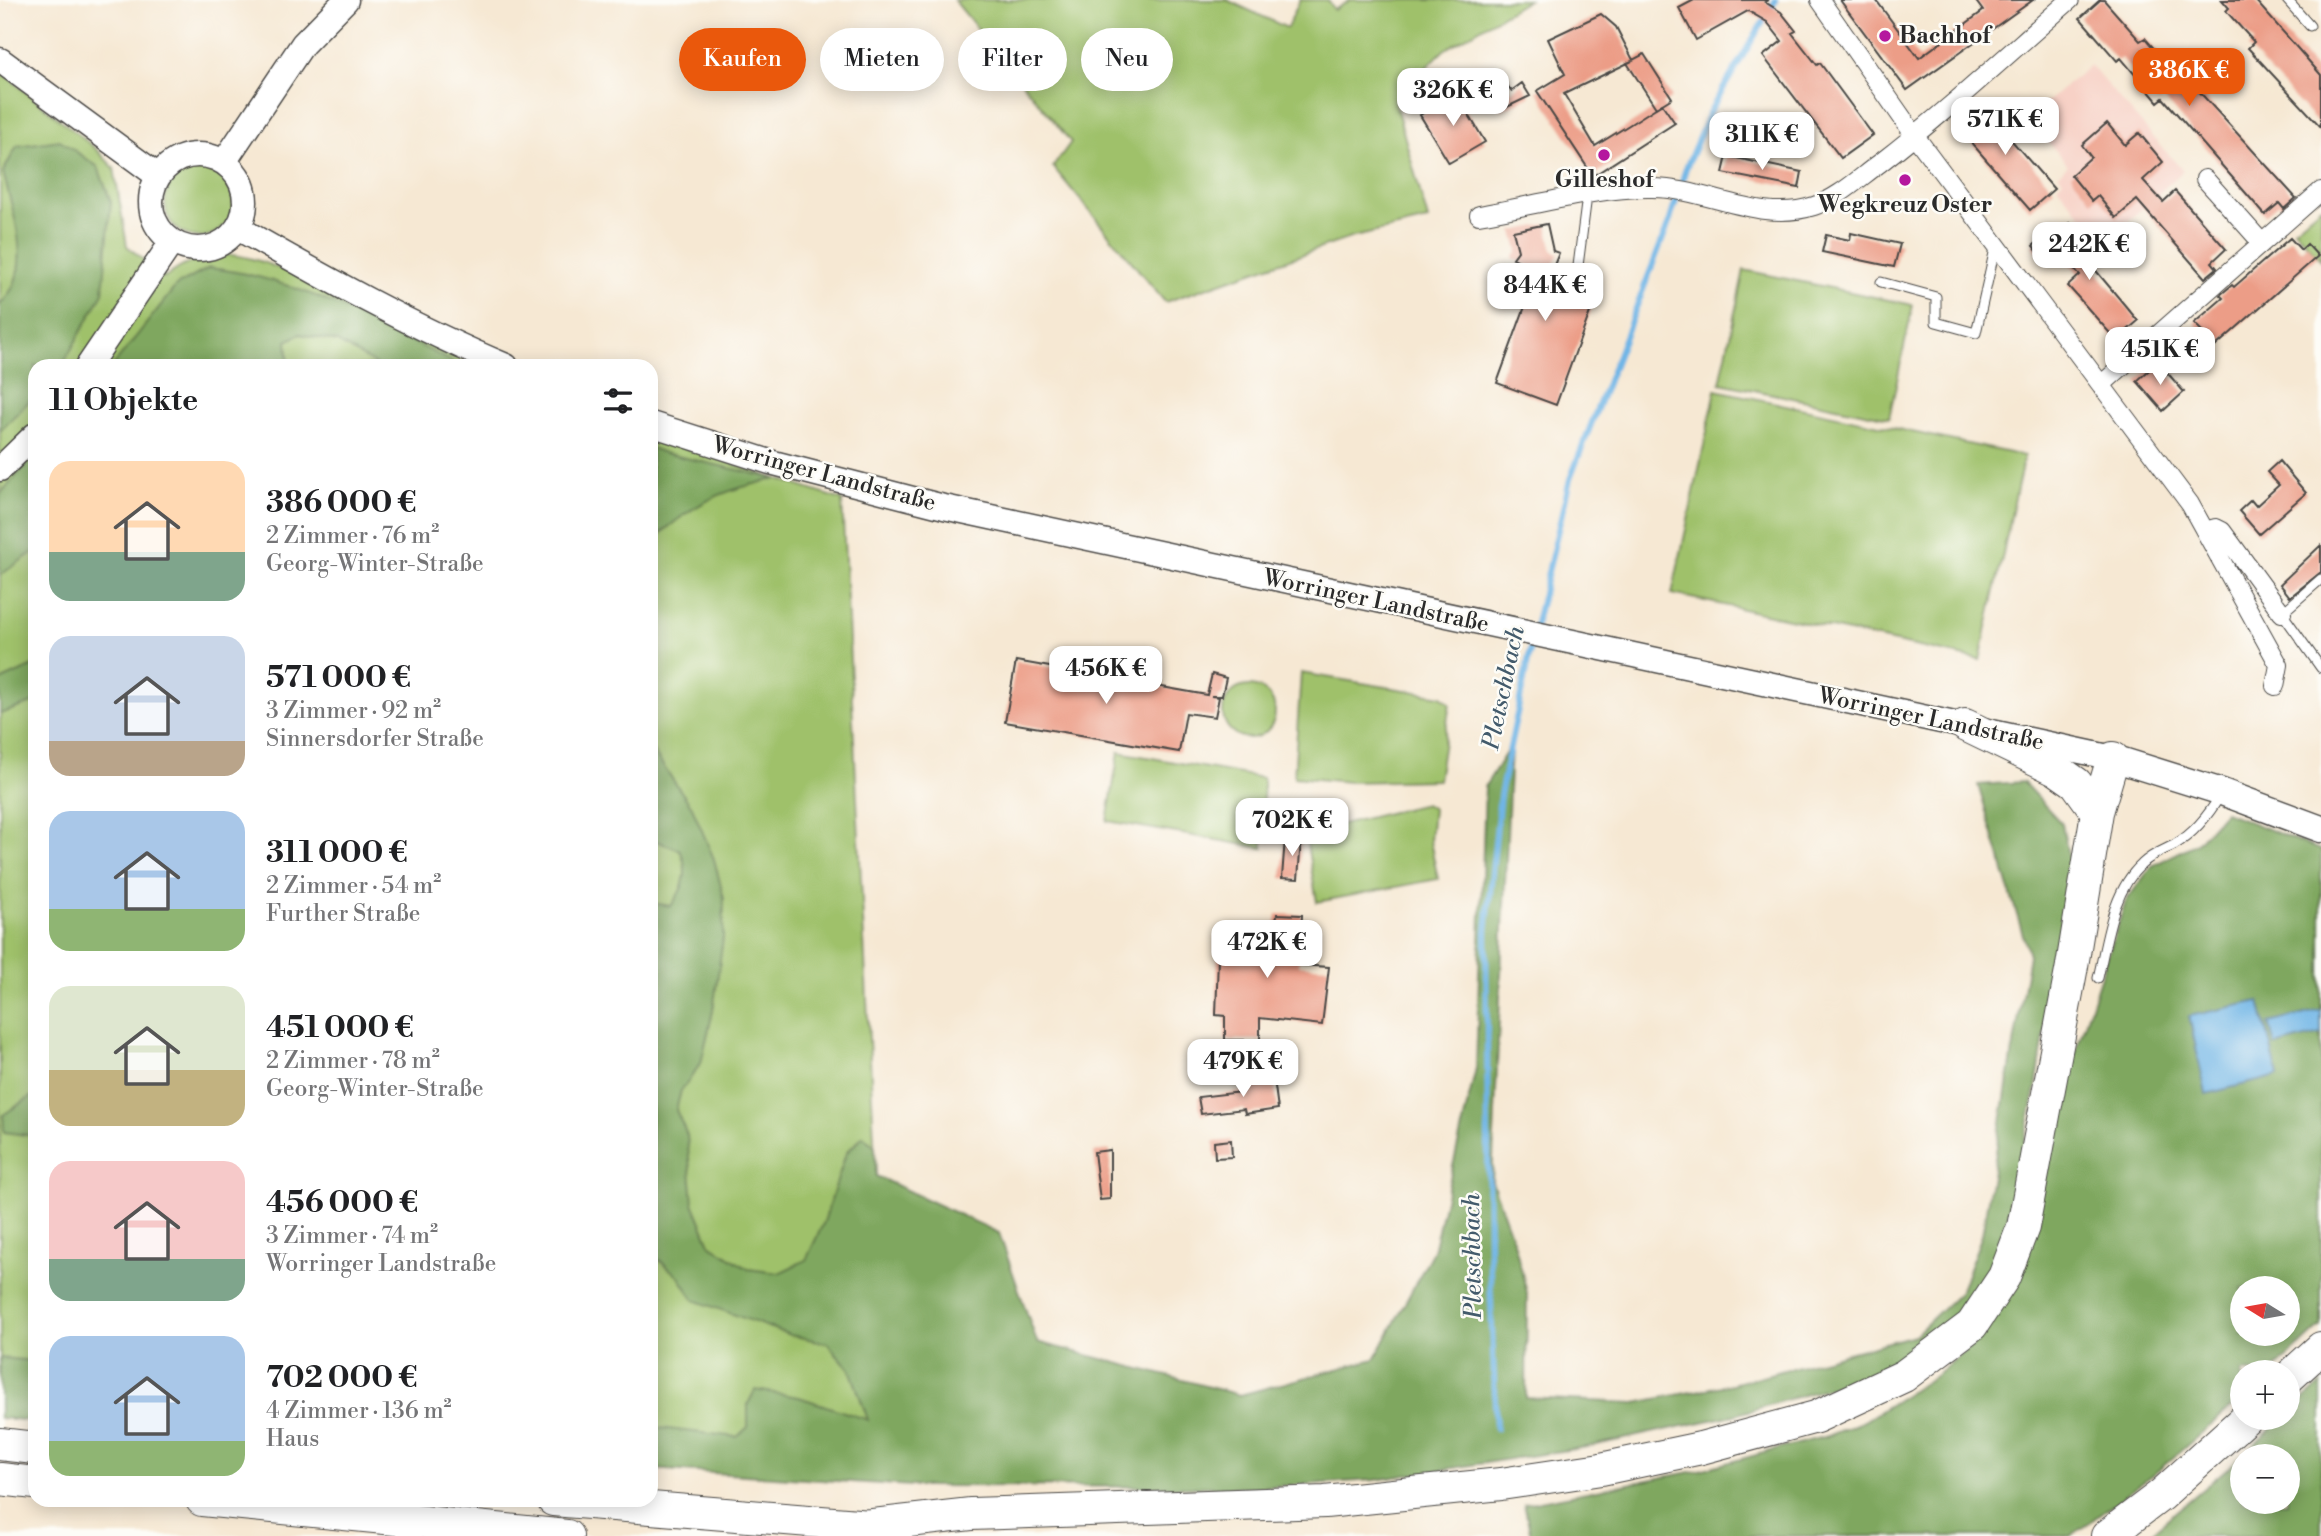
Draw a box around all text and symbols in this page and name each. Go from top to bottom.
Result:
place label: Bachhof [1899,22,1993,50]
chip: Kaufen [679,28,806,91]
chip: Mieten [820,28,944,91]
chip: Filter [958,28,1067,91]
chip: Neu [1081,28,1173,91]
marker: Bachhof [1877,28,1893,44]
pin: 386K € [2132,48,2246,108]
text: 386K € [2149,57,2229,85]
pin: 326K € [1396,68,1510,128]
text: 326K € [1413,77,1493,105]
pin: 571K € [1948,97,2062,157]
text: 571K € [1967,106,2043,134]
pin: 311K € [1705,113,1819,172]
text: 311K € [1725,121,1799,149]
marker: Gilleshof [1596,147,1612,163]
place label: Gilleshof [1555,166,1656,194]
marker: Wegkreuz Oster [1897,172,1913,188]
place label: Wegkreuz Oster [1817,191,1992,219]
pin: 242K € [2032,222,2146,282]
text: 242K € [2048,231,2130,259]
pin: 844K € [1488,264,1602,323]
text: 844K € [1503,272,1587,300]
pin: 451K € [2103,328,2217,387]
text: 451K € [2121,336,2199,364]
text: 11 Objekte [49,382,198,420]
icon: filters [599,382,637,420]
street label: Worringer Landstraße [708,430,939,517]
text: 386 000 € [266,484,417,522]
icon: home [105,489,189,573]
text: 2 Zimmer · 76 m² [266,522,439,550]
text: Georg-Winter-Straße [266,550,484,578]
street label: Worringer Landstraße [1259,563,1492,639]
water label: Pletschbach [1476,623,1532,753]
pin: 456K € [1049,646,1163,706]
text: 456K € [1065,655,1147,683]
text: 571 000 € [266,659,411,697]
icon: home [105,664,189,748]
street label: Worringer Landstraße [1814,681,2047,757]
text: 3 Zimmer · 92 m² [266,697,441,725]
text: Sinnersdorfer Straße [266,725,484,753]
pin: 702K € [1235,798,1349,858]
text: 702K € [1252,807,1332,835]
text: 311 000 € [266,834,408,872]
icon: home [105,839,189,923]
text: 2 Zimmer · 54 m² [266,872,441,900]
text: Further Straße [266,900,420,928]
pin: 472K € [1210,920,1324,980]
text: 472K € [1227,929,1307,957]
text: 451 000 € [266,1009,414,1047]
icon: home [105,1014,189,1098]
pin: 479K € [1186,1040,1300,1099]
text: 2 Zimmer · 78 m² [266,1047,440,1075]
text: 479K € [1203,1048,1283,1076]
text: Georg-Winter-Straße [266,1075,484,1103]
text: 456 000 € [266,1184,418,1222]
icon: home [105,1189,189,1273]
water label: Pletschbach [1457,1192,1489,1320]
text: 3 Zimmer · 74 m² [266,1222,438,1250]
text: Worringer Landstraße [266,1250,496,1278]
north arrow [2230,1276,2300,1346]
map controls [2230,1276,2300,1514]
text: 702 000 € [266,1359,418,1397]
button: + [2230,1360,2300,1430]
icon: home [105,1364,189,1448]
text: 4 Zimmer · 136 m² [266,1397,452,1425]
text: Haus [266,1425,319,1453]
button: − [2230,1444,2300,1514]

